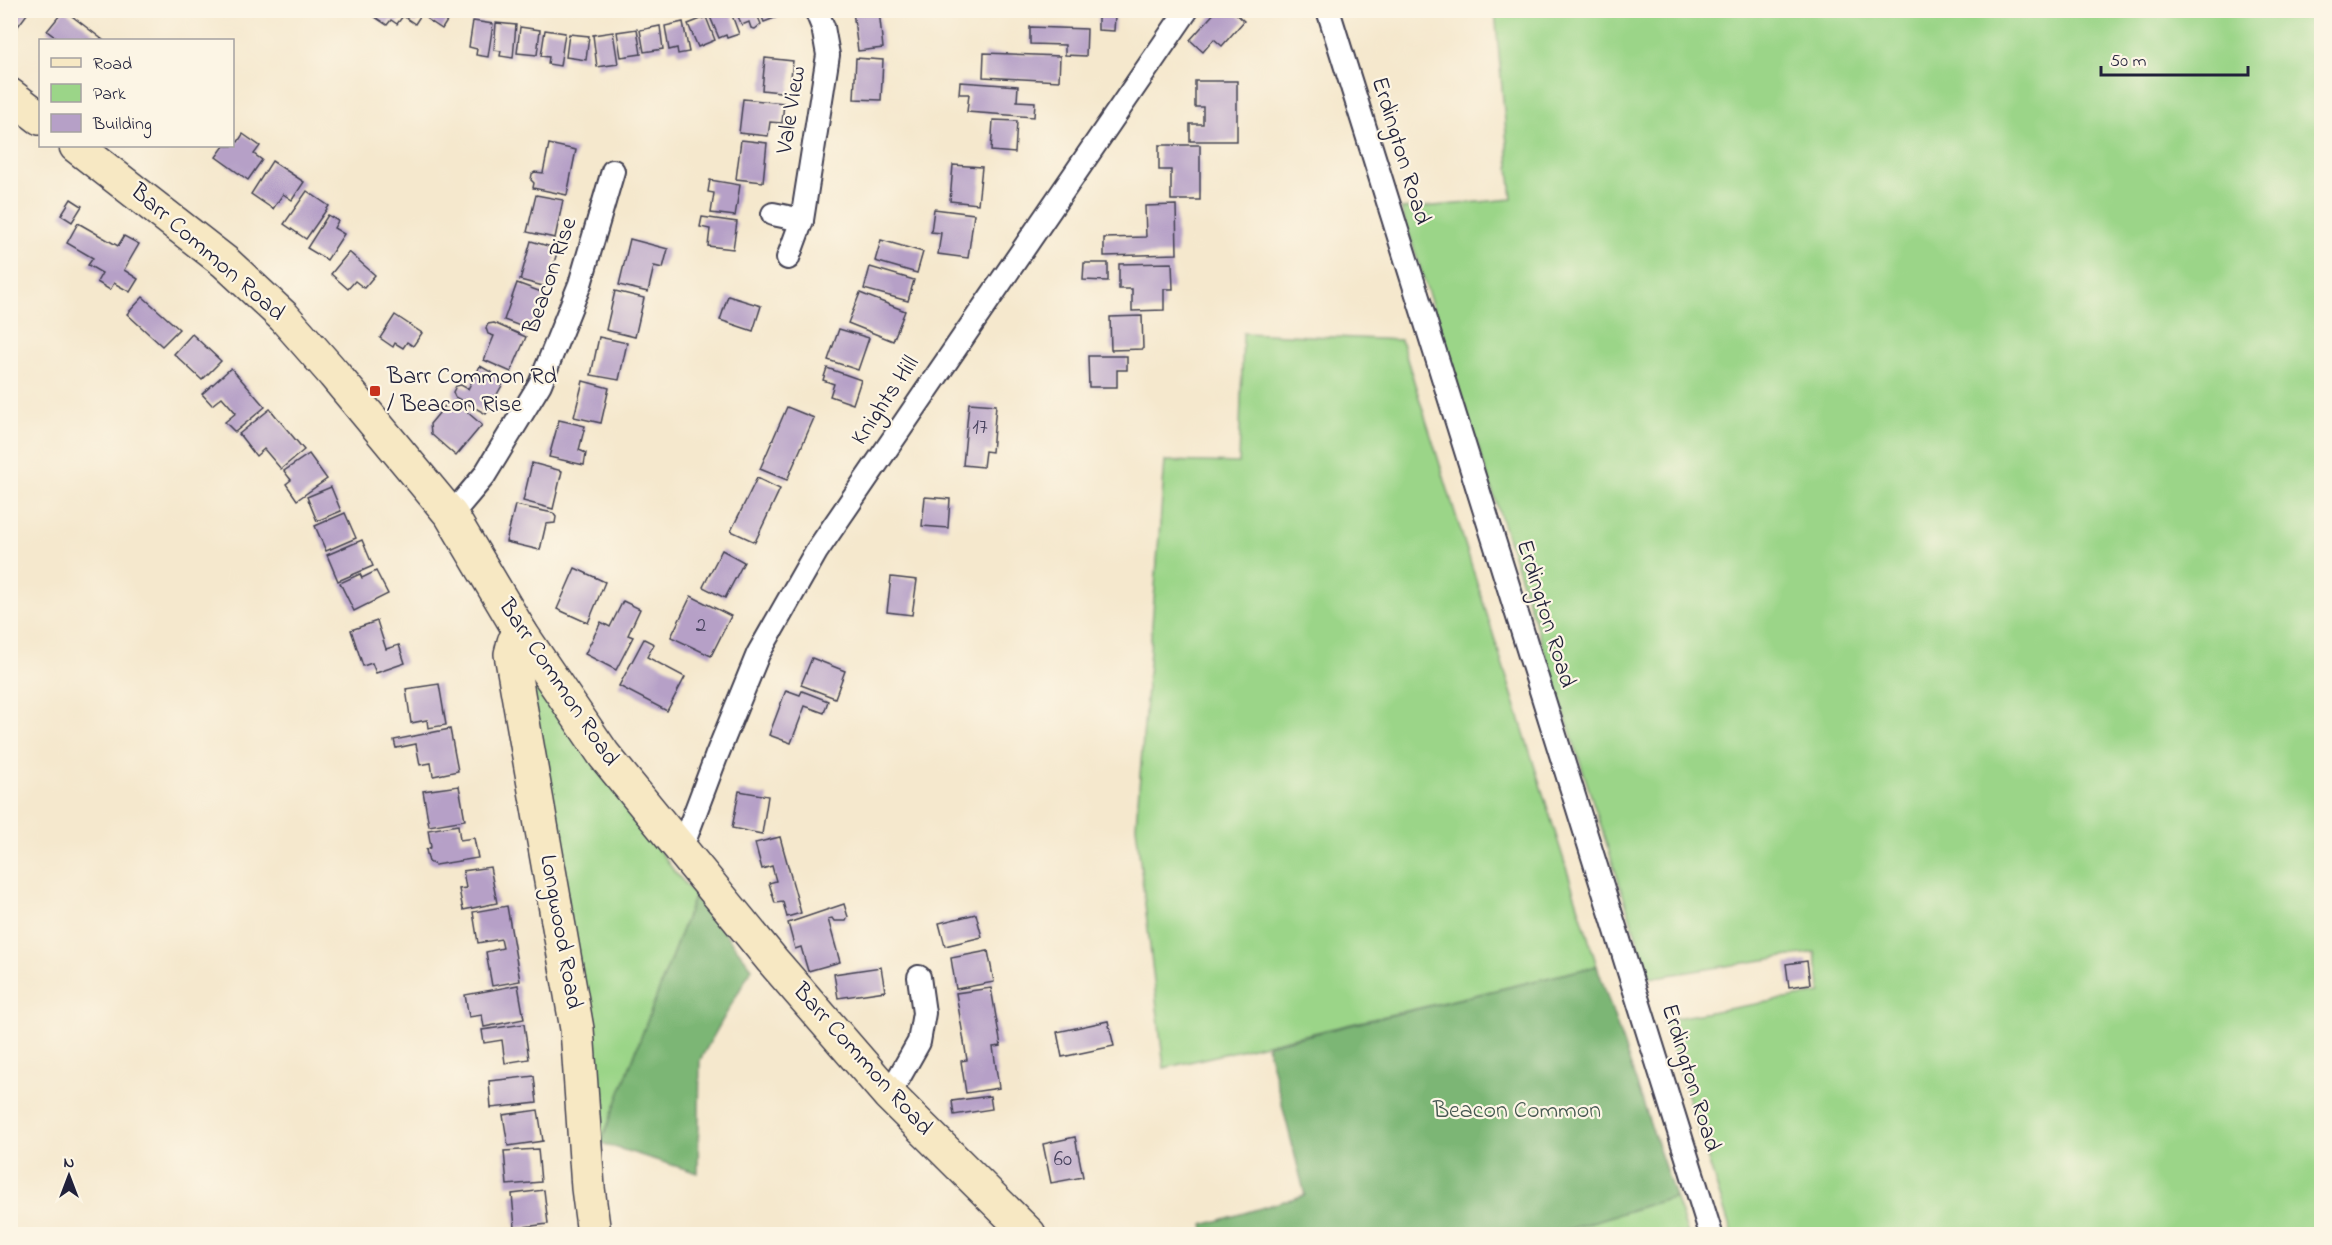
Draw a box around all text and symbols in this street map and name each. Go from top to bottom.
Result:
legend [39,39,234,147]
scale bar [2101,39,2248,77]
text: 50 m [2110,49,2147,75]
text: Road [93,52,132,78]
street label: Vale View [768,64,816,157]
street label: Erdington Road [1361,73,1439,230]
text: Park [93,82,126,108]
text: Building [92,112,152,139]
street label: Barr Common Road [121,175,293,331]
street label: Beacon Rise [514,213,587,340]
street label: Knights Hill [843,349,929,453]
place label: Barr Common Rd / Beacon Rise [386,360,557,423]
marker: Barr Common Rd / Beacon Rise [368,384,382,398]
house number: 17 [972,413,988,443]
street label: Erdington Road [1506,536,1584,693]
street label: Barr Common Road [488,591,627,774]
house number: 2 [696,611,706,641]
street label: Longwood Road [529,852,591,1012]
street label: Barr Common Road [783,975,941,1145]
street label: Erdington Road [1651,1000,1729,1157]
park label: Beacon Common [1432,1094,1601,1129]
house number: 60 [1054,1145,1072,1175]
north arrow [39,1146,99,1206]
text: N [64,1151,75,1175]

